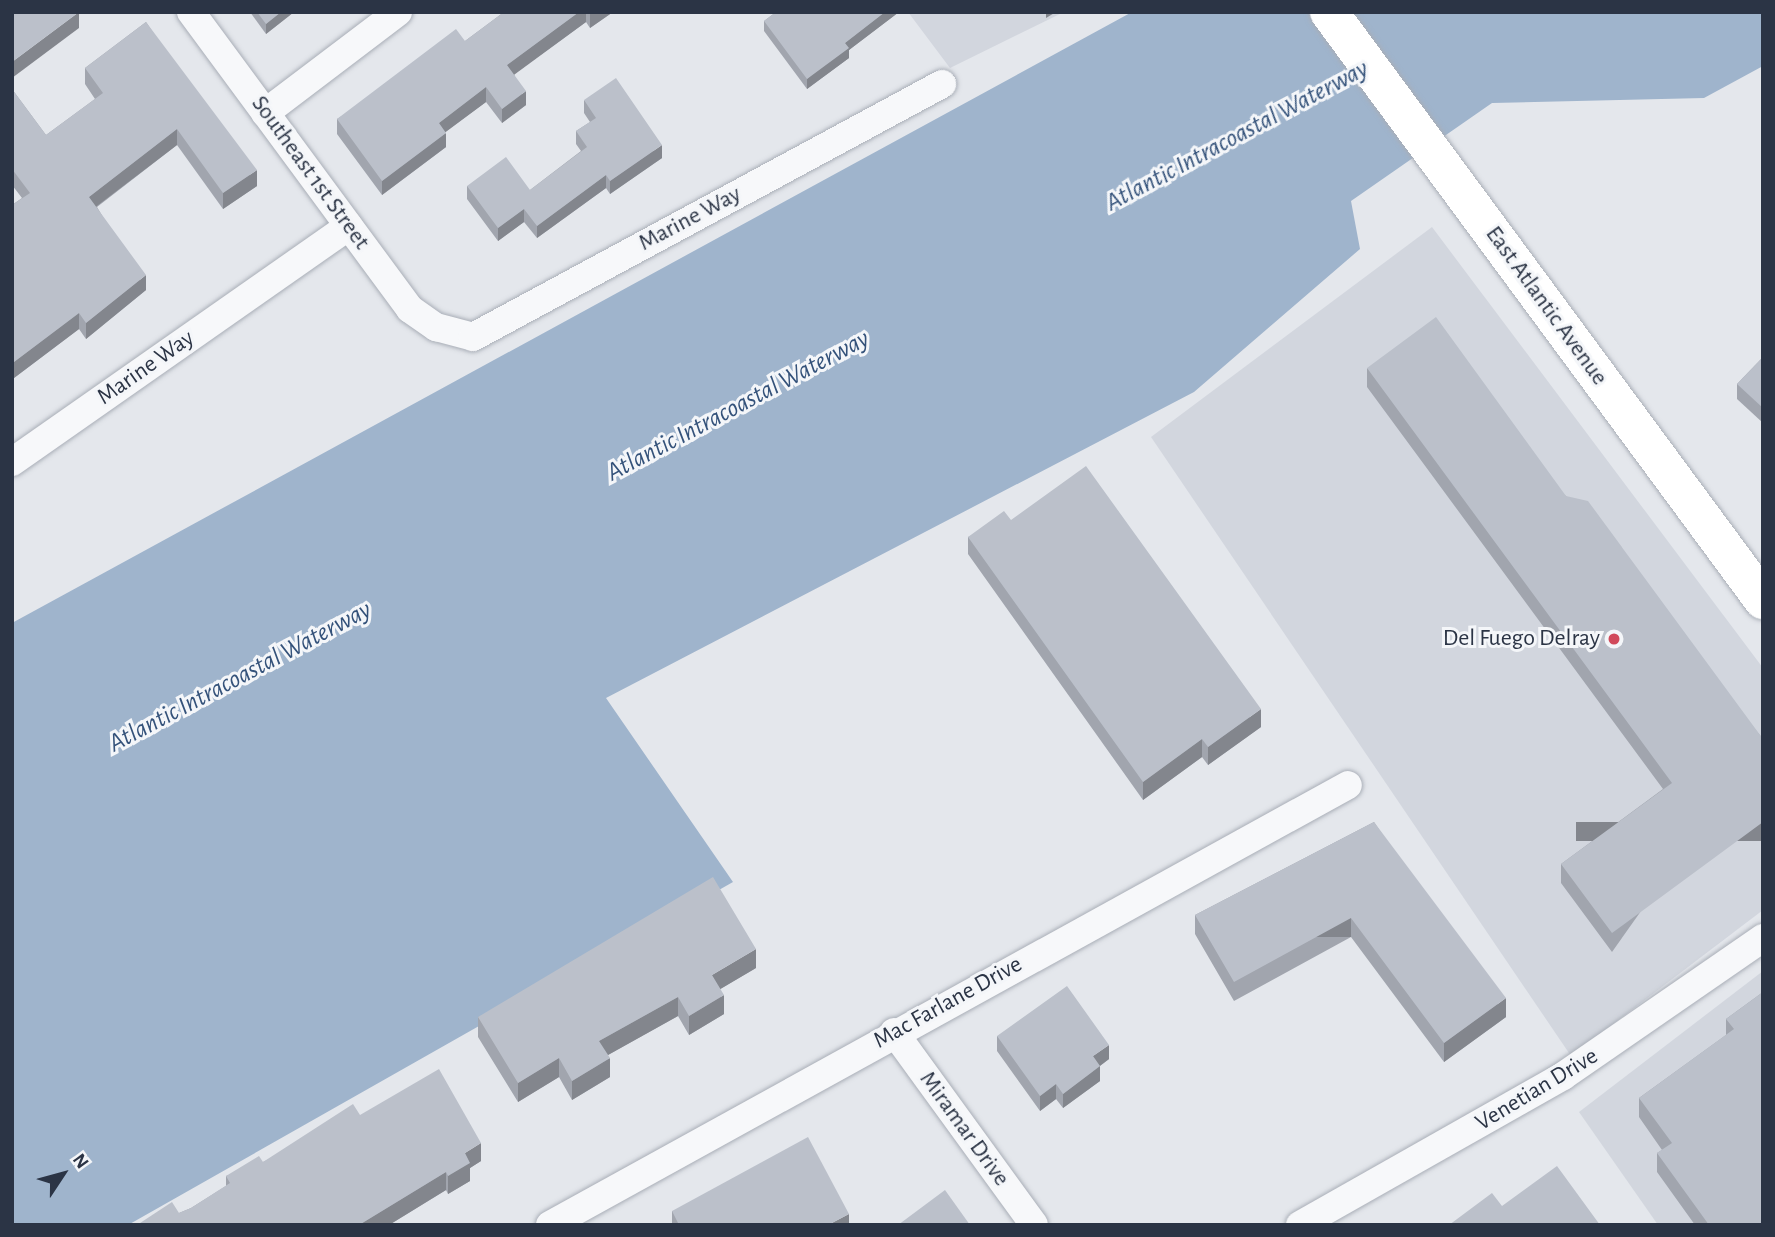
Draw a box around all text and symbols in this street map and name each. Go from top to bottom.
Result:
water label: Atlantic Intracoastal Waterway [1100,53,1374,219]
street label: Southeast 1st Street [245,91,375,255]
street label: Marine Way [634,180,746,258]
street label: East Atlantic Avenue [1479,221,1613,391]
water label: Atlantic Intracoastal Waterway [601,323,875,489]
street label: Marine Way [92,324,200,412]
water label: Atlantic Intracoastal Waterway [103,594,377,760]
place label: Del Fuego Delray [1443,625,1600,653]
marker: Del Fuego Delray [1606,631,1622,647]
street label: Mac Farlane Drive [869,950,1027,1056]
street label: Venetian Drive [1471,1042,1603,1138]
street label: Miramar Drive [913,1066,1015,1192]
north arrow [28,1139,98,1209]
text: N [69,1150,92,1172]

